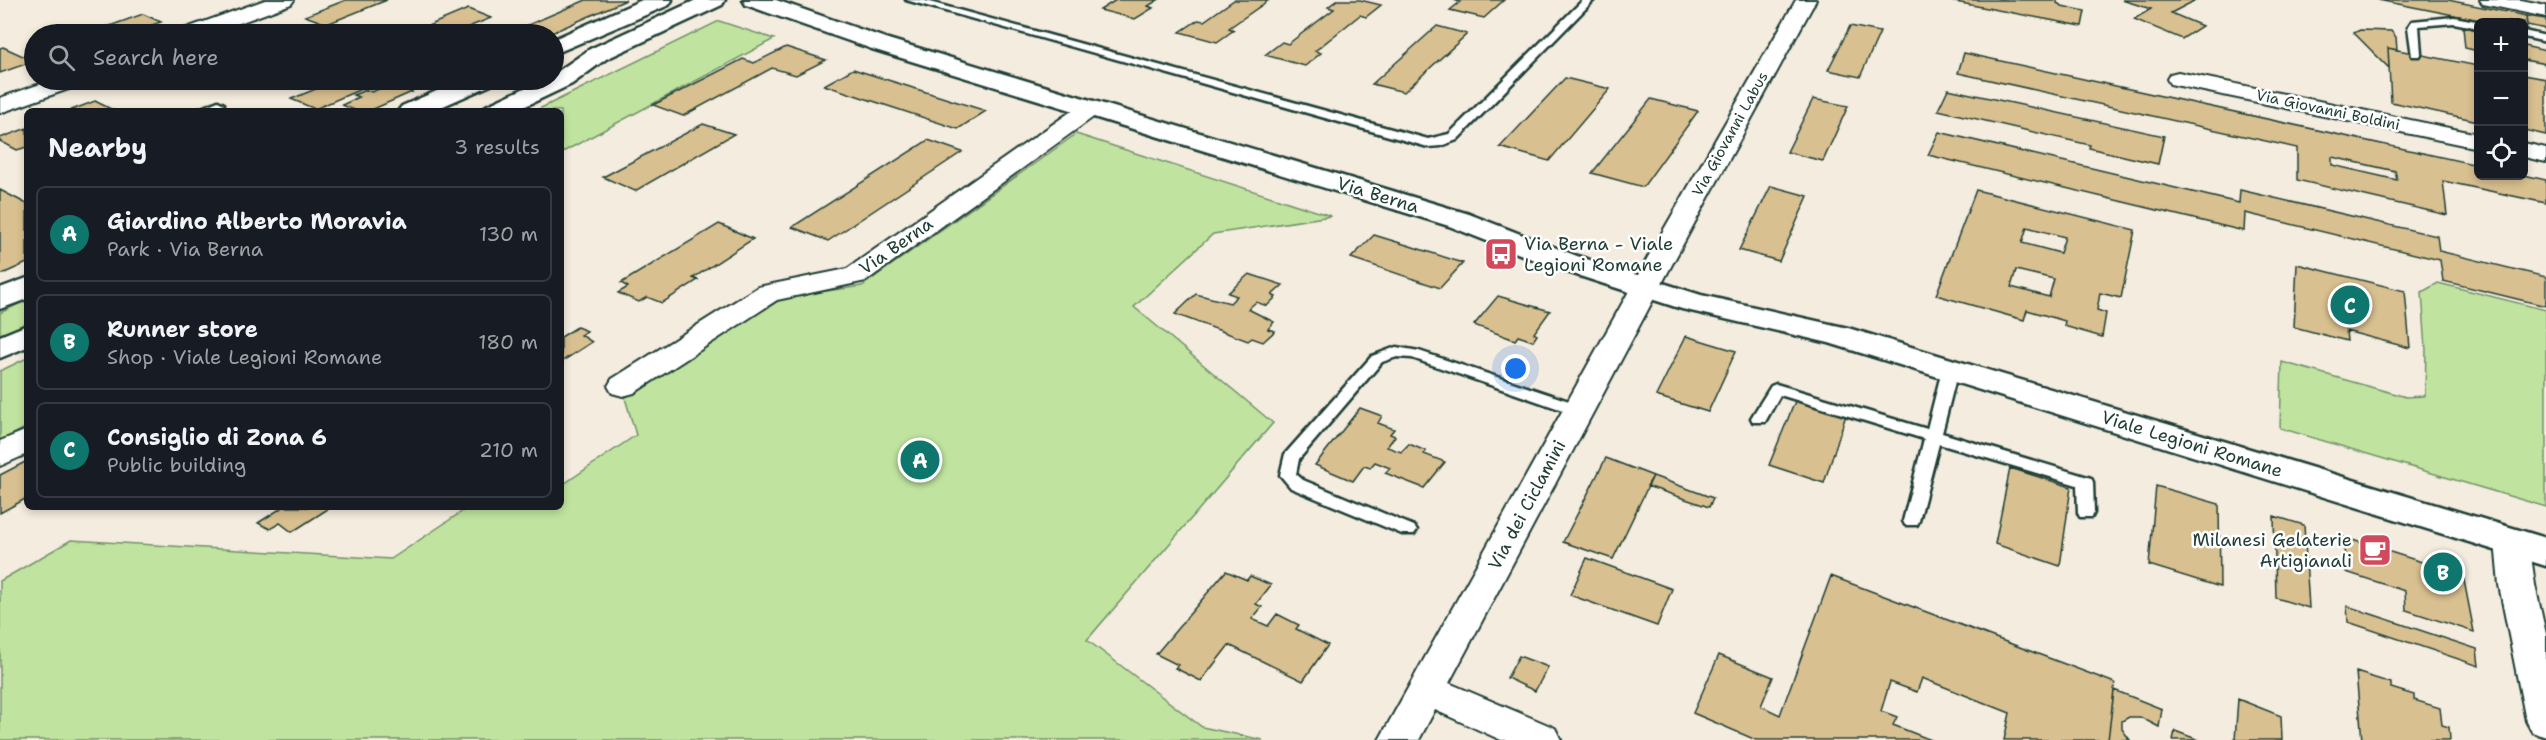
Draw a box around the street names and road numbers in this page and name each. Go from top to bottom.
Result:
street label: Via Giovanni Labus [1687,68,1773,200]
street label: Via Giovanni Boldini [2254,85,2402,135]
street label: Via Berna [1334,171,1422,219]
street label: Via Berna [854,212,938,280]
street label: Viale Legioni Romane [2098,405,2286,483]
street label: Via dei Ciclamini [1483,436,1571,574]

